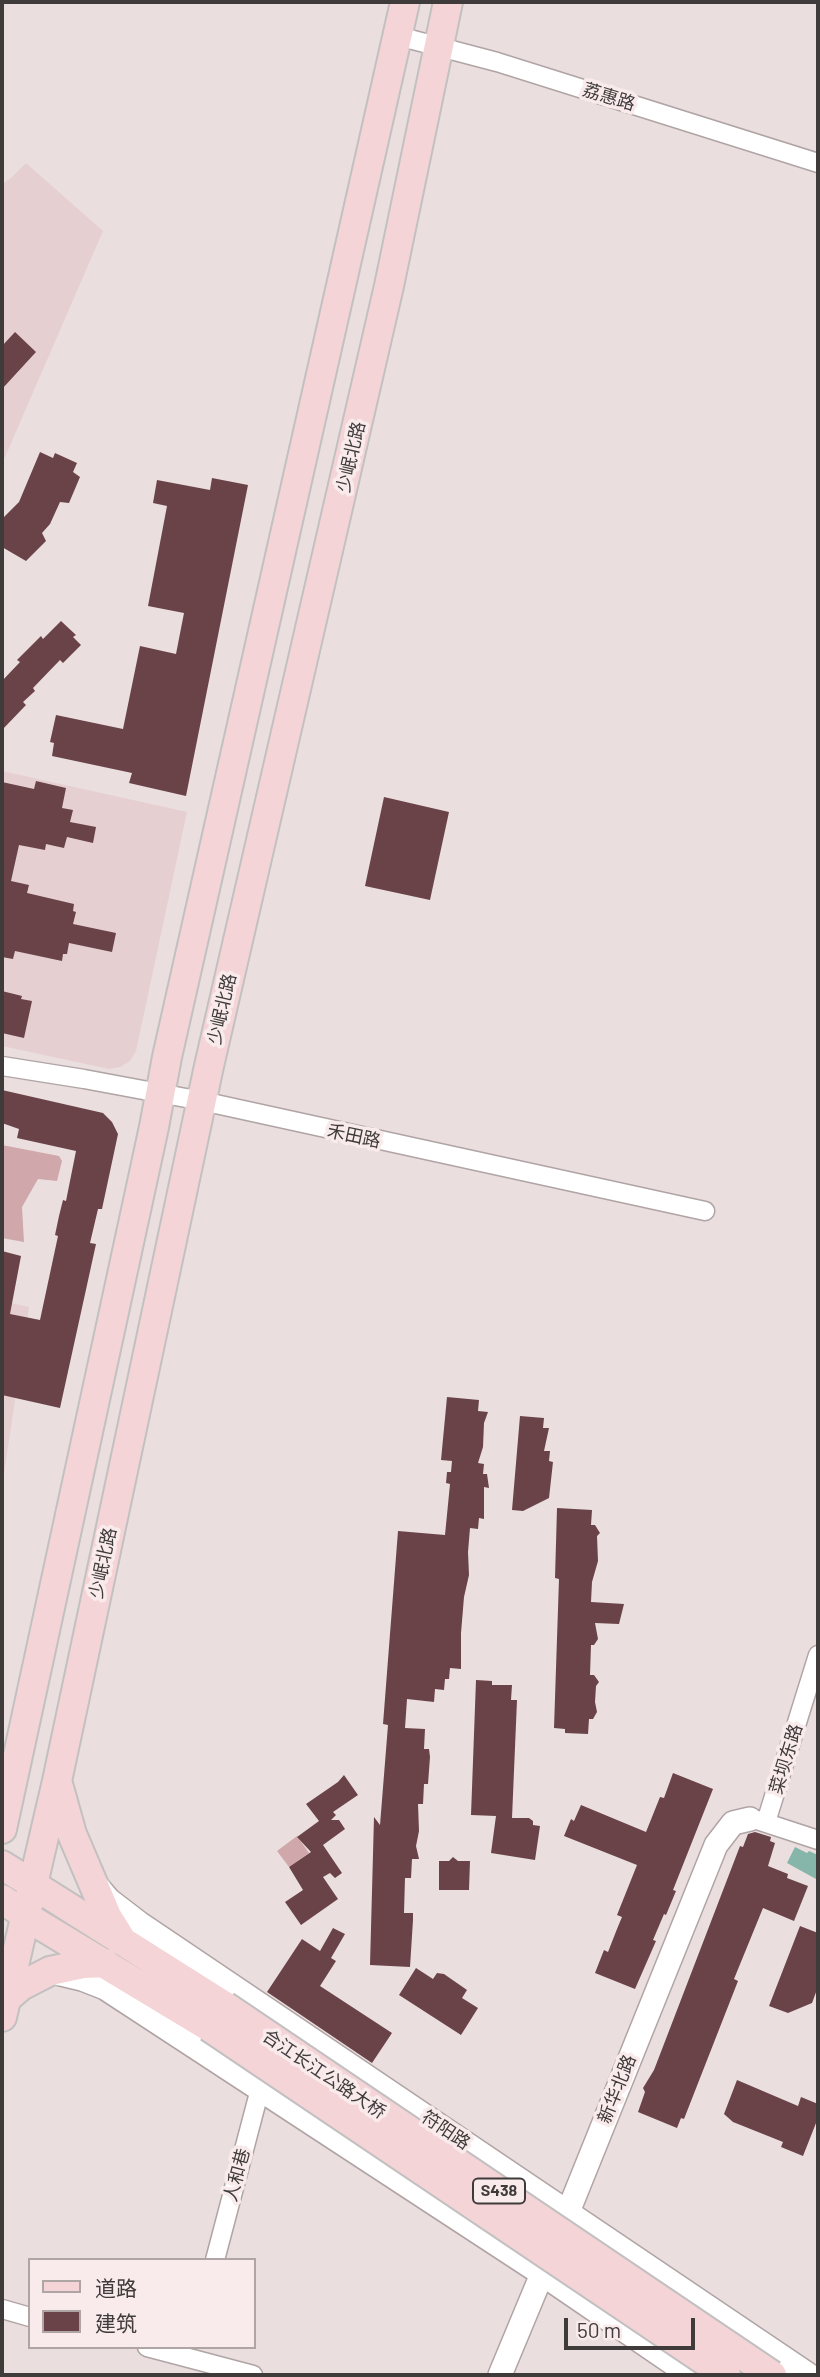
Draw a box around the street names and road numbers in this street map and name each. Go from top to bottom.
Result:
street label: 荔惠路 [580,79,638,115]
street label: 少岷北路 [332,419,370,495]
street label: 少岷北路 [203,971,241,1047]
street label: 禾田路 [325,1120,383,1152]
street label: 少岷北路 [85,1526,121,1600]
street label: 菜坝东路 [765,1721,807,1797]
street label: 合江长江公路大桥 [258,2025,390,2123]
street label: 新华北路 [594,2052,640,2126]
street label: 符阳路 [418,2106,474,2154]
street label: 人和巷 [220,2146,254,2204]
road number: S438 [473,2178,525,2204]

